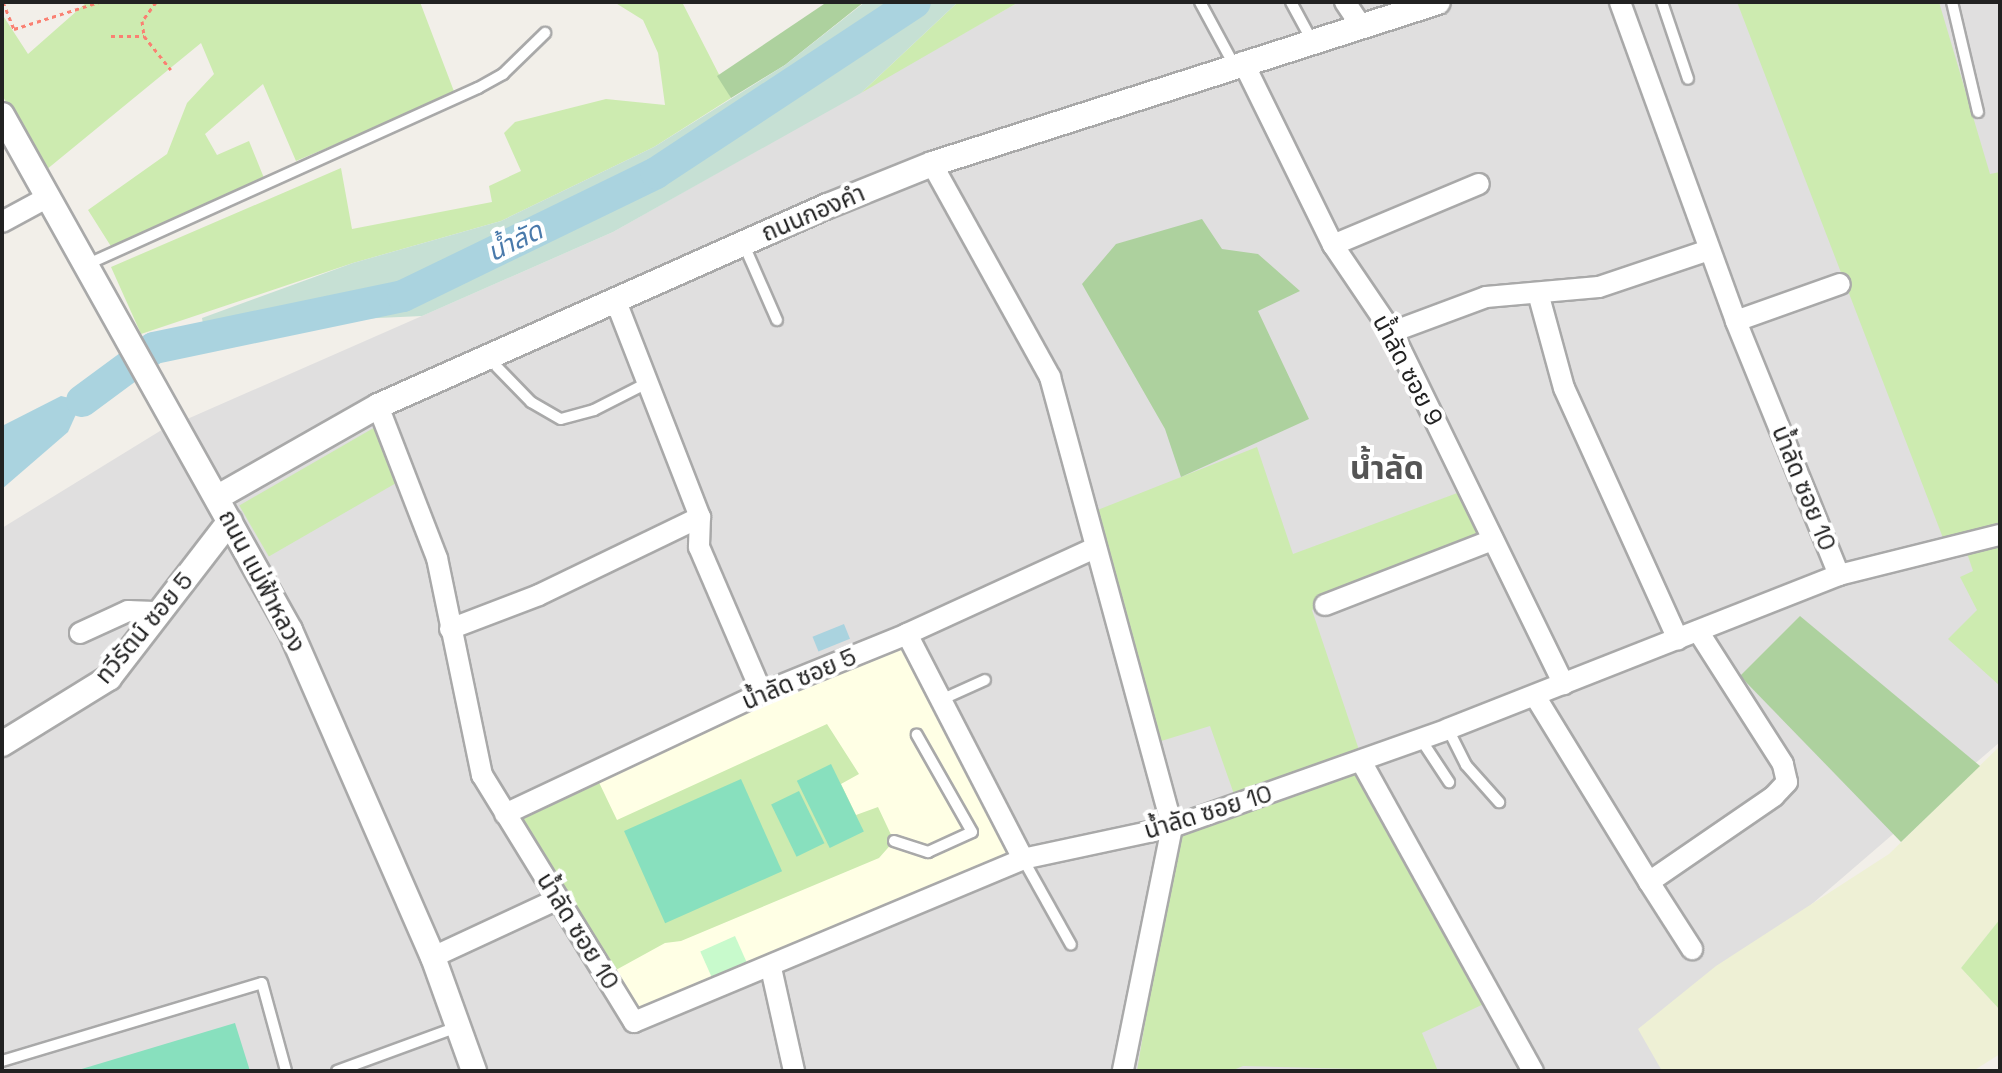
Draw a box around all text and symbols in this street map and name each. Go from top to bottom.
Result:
street label: ถนนกองคำ [757,178,869,248]
water label: น้ำลัด [482,215,548,269]
street label: น้ำลัด ซอย 9 [1367,310,1449,430]
street label: น้ำลัด ซอย 10 [1766,421,1842,555]
district label: น้ำลัด [1350,449,1424,487]
street label: ถนน แม่ฟ้าหลวง [212,505,312,657]
street label: ทวีรัตน์ ซอย 5 [89,567,199,689]
street label: น้ำลัด ซอย 5 [738,642,860,716]
street label: น้ำลัด ซอย 10 [1141,779,1275,845]
street label: น้ำลัด ซอย 10 [531,867,625,995]

